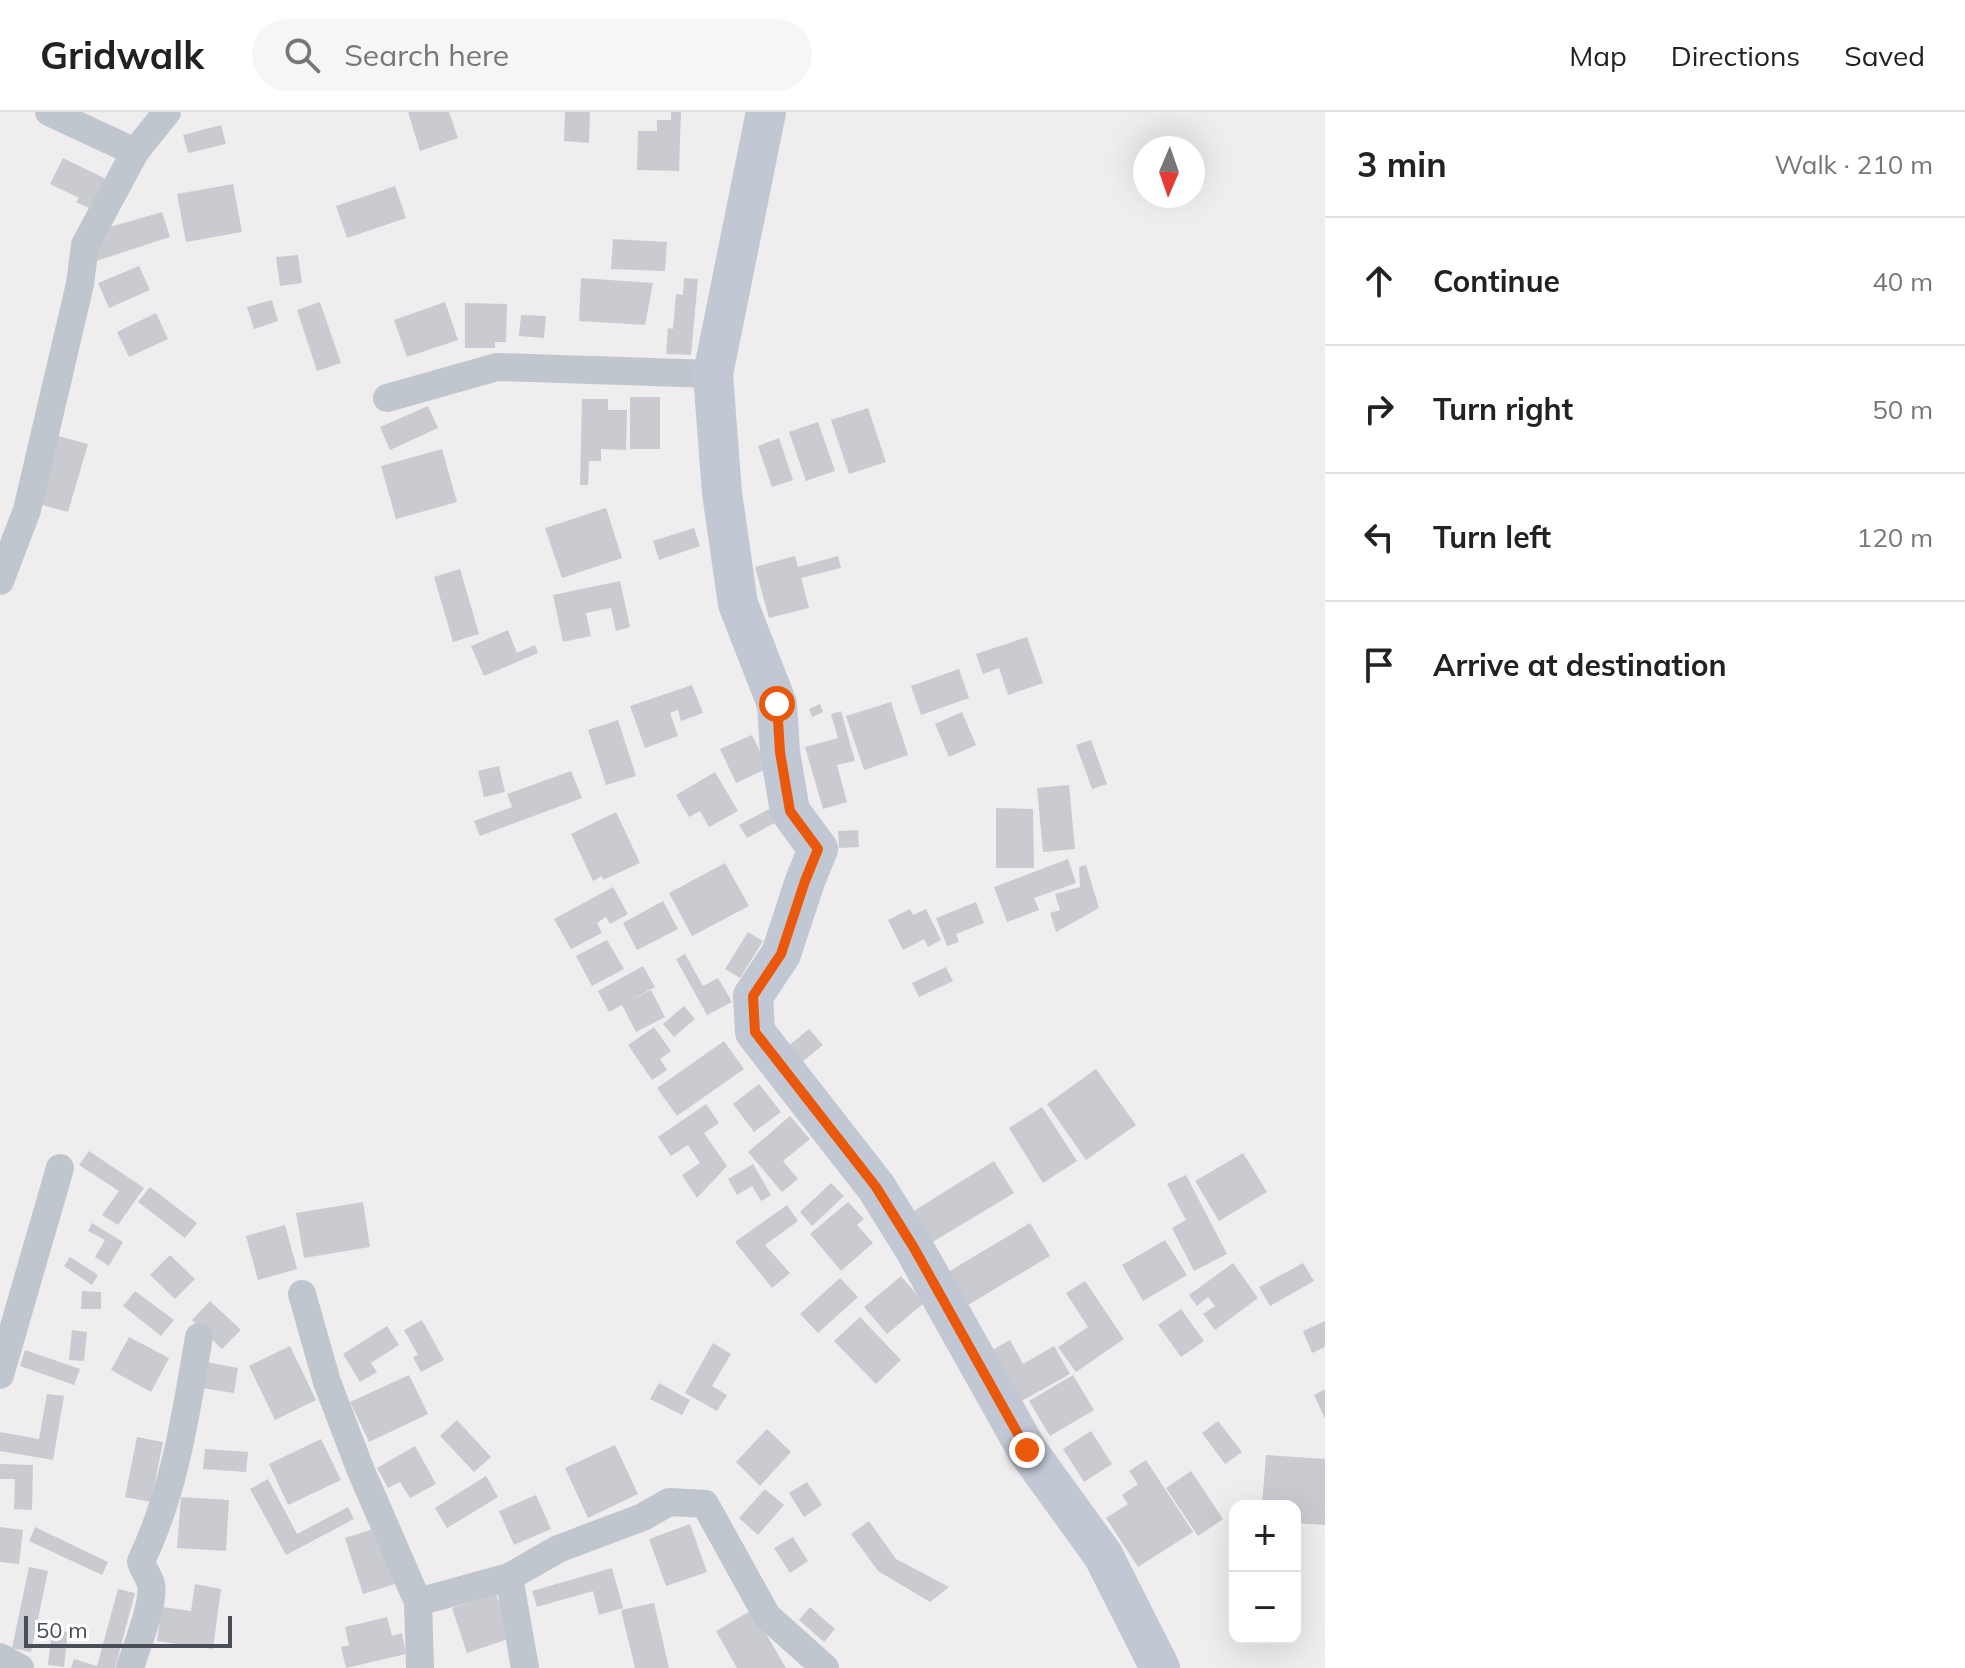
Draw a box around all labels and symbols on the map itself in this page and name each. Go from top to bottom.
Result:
north arrow [1133,136,1205,208]
route start [759,686,795,722]
route end [1009,1432,1045,1468]
scale bar [24,1612,232,1648]

